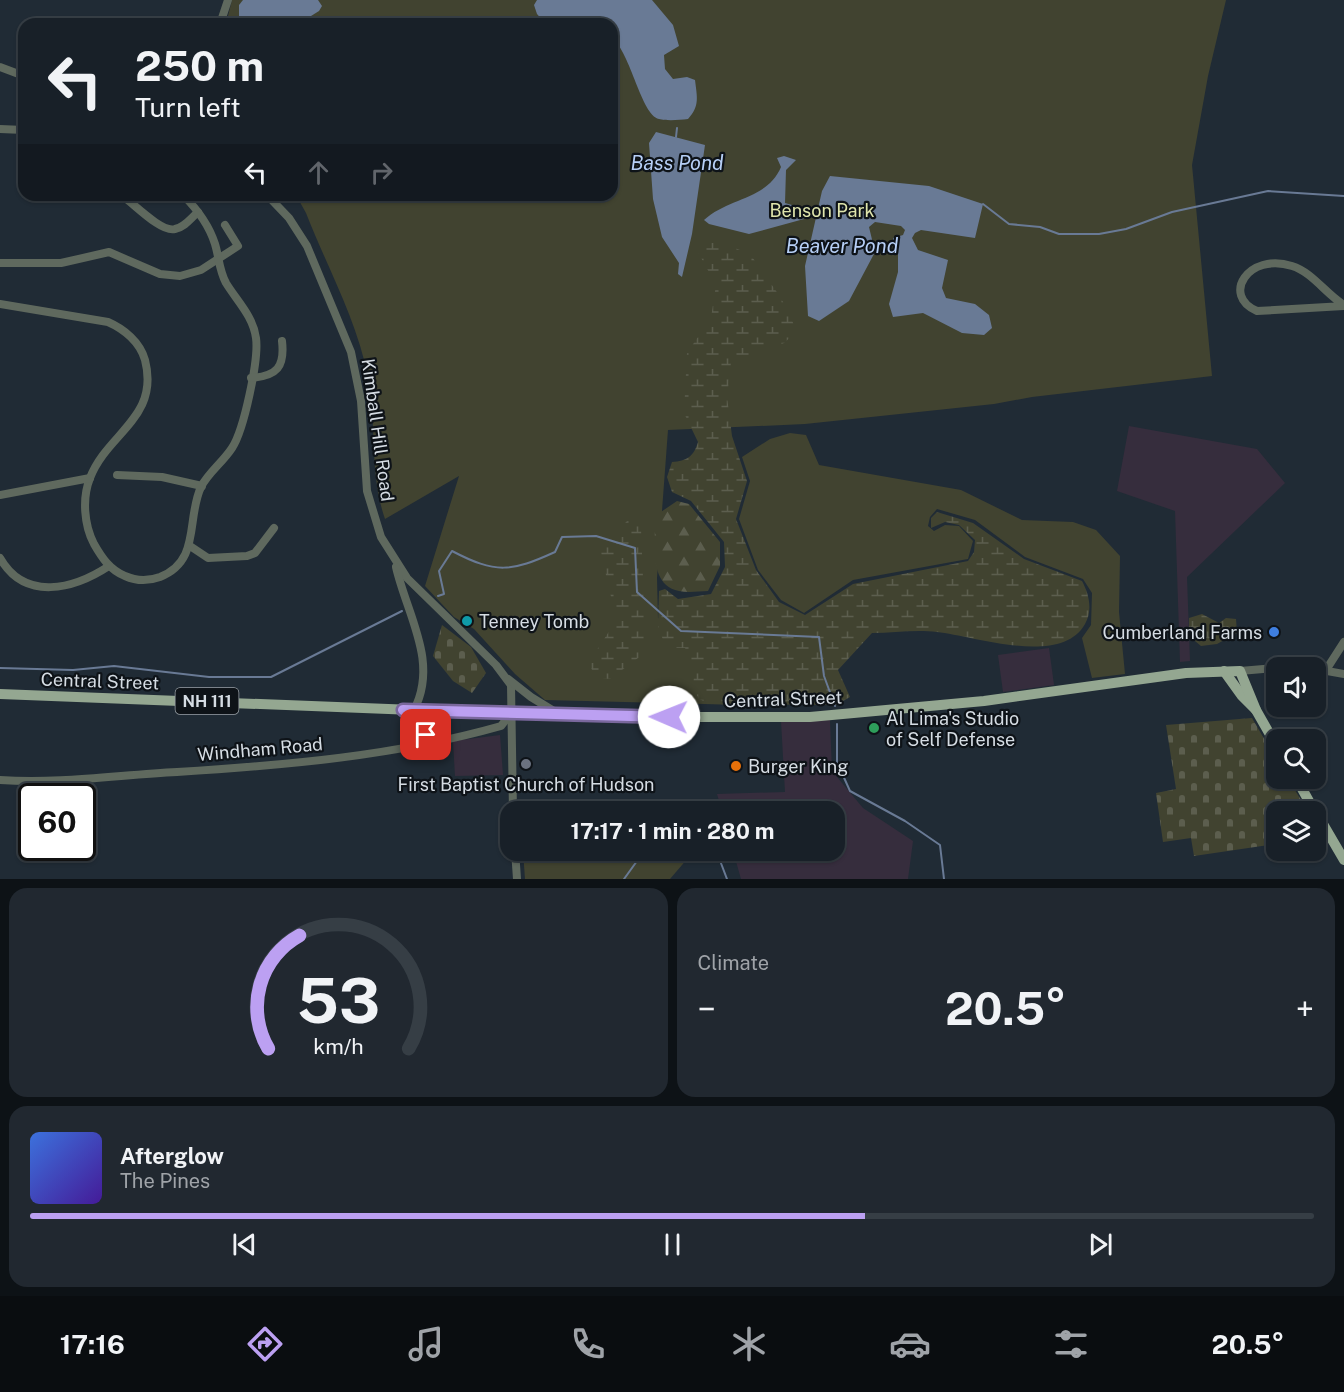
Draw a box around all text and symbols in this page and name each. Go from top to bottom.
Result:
text: 250 m [135,41,264,90]
icon: left [36,42,114,120]
text: Turn left [135,91,241,123]
water label: Bass Pond [630,151,724,175]
icon: left [239,156,272,189]
icon: ahead [302,156,335,189]
icon: right [365,156,398,189]
park label: Benson Park [769,200,875,221]
water label: Beaver Pond [786,234,899,258]
street label: Kimball Hill Road [358,357,398,503]
place label: Tenney Tomb [479,611,589,632]
marker: Tenney Tomb [460,614,474,628]
place label: Cumberland Farms [1103,622,1262,643]
marker: Cumberland Farms [1267,625,1281,639]
map controls [1266,657,1326,861]
button: sound [1266,657,1326,717]
street label: Central Street [40,668,160,694]
position arrow [637,685,701,749]
street label: Central Street [723,686,843,712]
road number: NH 111 [176,688,238,714]
place label: Al Lima's Studio of Self Defense [886,708,1019,750]
pin [400,709,451,760]
icon: arrive [409,718,442,751]
marker: Al Lima's Studio of Self Defense [867,721,881,735]
button: search [1266,729,1326,789]
street label: Windham Road [196,733,324,765]
place label: Burger King [748,756,848,777]
marker: First Baptist Church of Hudson [519,757,533,771]
marker: Burger King [729,759,743,773]
place label: First Baptist Church of Hudson [398,774,654,795]
speed limit sign: 60 [18,783,96,861]
button: layers [1266,801,1326,861]
text: 17:17 · 1 min · 280 m [571,818,774,844]
text: Climate [698,951,769,975]
text: 53 [296,964,380,1037]
text: 20.5° [945,982,1066,1035]
text: − [698,990,716,1028]
text: + [1296,990,1314,1028]
text: km/h [313,1035,363,1060]
text: Afterglow [120,1143,224,1169]
text: The Pines [120,1169,210,1193]
icon: previous [228,1228,261,1261]
icon: pause [656,1228,689,1261]
icon: next [1084,1228,1117,1261]
icon: directions [244,1323,286,1365]
icon: music [405,1323,447,1365]
icon: phone [567,1323,609,1365]
icon: climate [728,1323,770,1365]
icon: car [889,1323,931,1365]
icon: filters [1050,1323,1092,1365]
text: 17:16 [60,1328,125,1360]
text: 20.5° [1212,1328,1284,1360]

